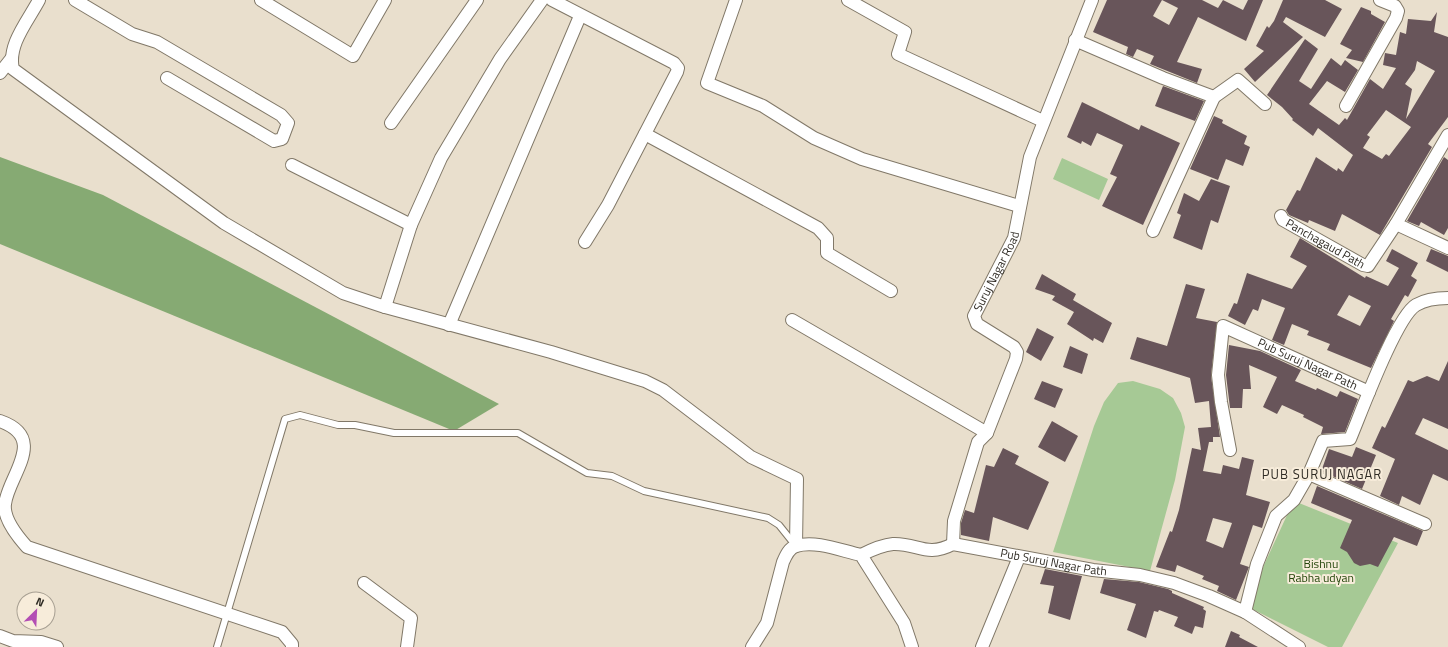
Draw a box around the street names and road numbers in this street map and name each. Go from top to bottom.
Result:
street label: Panchagaud Path [1282,213,1369,273]
street label: Suruj Nagar Road [968,230,1024,315]
street label: Pub Suruj Nagar Path [1255,333,1361,395]
street label: Pub Suruj Nagar Path [999,543,1108,580]

